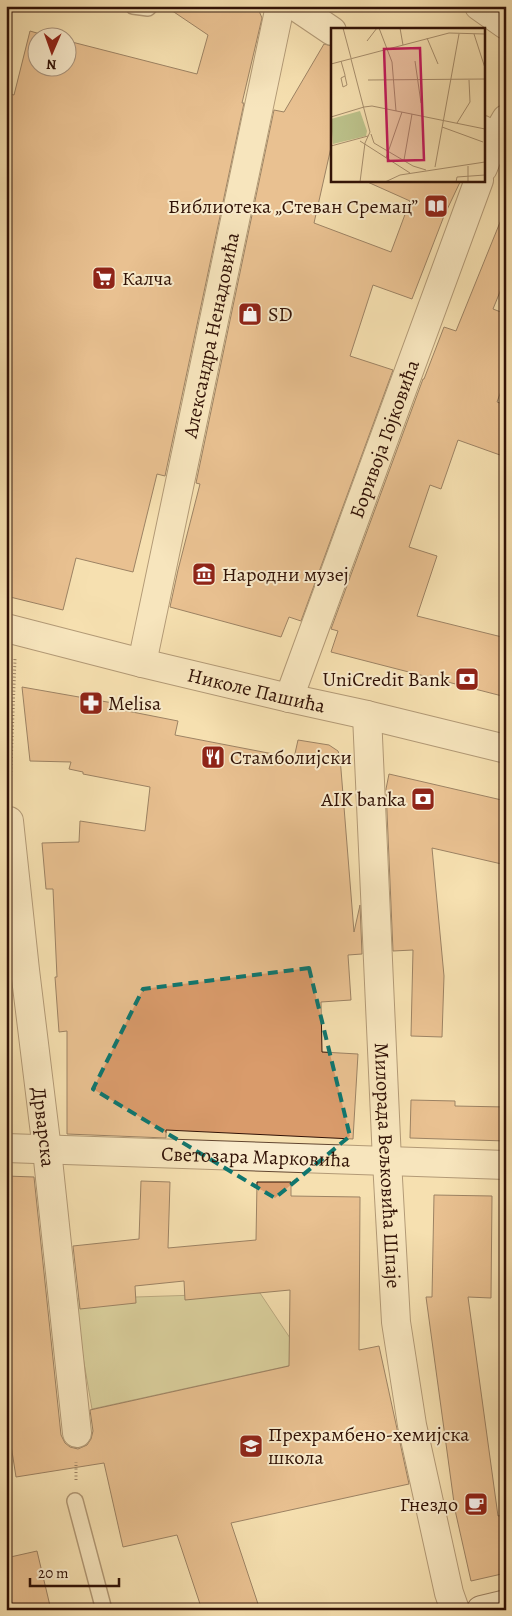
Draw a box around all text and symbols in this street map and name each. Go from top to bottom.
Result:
north arrow [28,28,78,78]
inset map [331,28,484,181]
text: N [46,55,57,74]
place label: Библиотека „Стеван Сремац” [168,193,418,220]
library icon: Библиотека „Стеван Сремац” [423,193,449,219]
street label: Александра Ненадовића [176,229,246,441]
supermarket icon: Калча [91,265,117,291]
place label: Калча [122,265,173,292]
shop icon: SD [237,301,263,327]
place label: SD [268,301,293,328]
street label: Боривоја Гојковића [343,355,426,522]
museum icon: Народни музеј [191,561,217,587]
place label: Народни музеј [222,561,349,588]
street label: Николе Пашића [185,661,329,719]
place label: UniCredit Bank [323,666,450,693]
bank icon: UniCredit Bank [454,666,480,692]
pharmacy icon: Melisa [78,690,104,716]
place label: Melisa [108,690,162,717]
restaurant icon: Стамболијски [200,744,226,770]
place label: Стамболијски [230,744,352,771]
place label: AIK banka [320,786,407,813]
bank icon: AIK banka [410,786,436,812]
street label: Милорада Вељковића Шпаје [368,1042,408,1289]
street label: Дрварска [26,1085,62,1169]
street label: Светозара Марковића [161,1140,352,1173]
place label: Прехрамбено-хемијска школа [268,1421,470,1471]
school or university icon: Прехрамбено-хемијска школа [238,1433,264,1459]
place label: Гнездо [400,1491,458,1518]
cafe icon: Гнездо [463,1491,489,1517]
scale bar [30,1556,119,1588]
text: 20 m [38,1563,69,1583]

